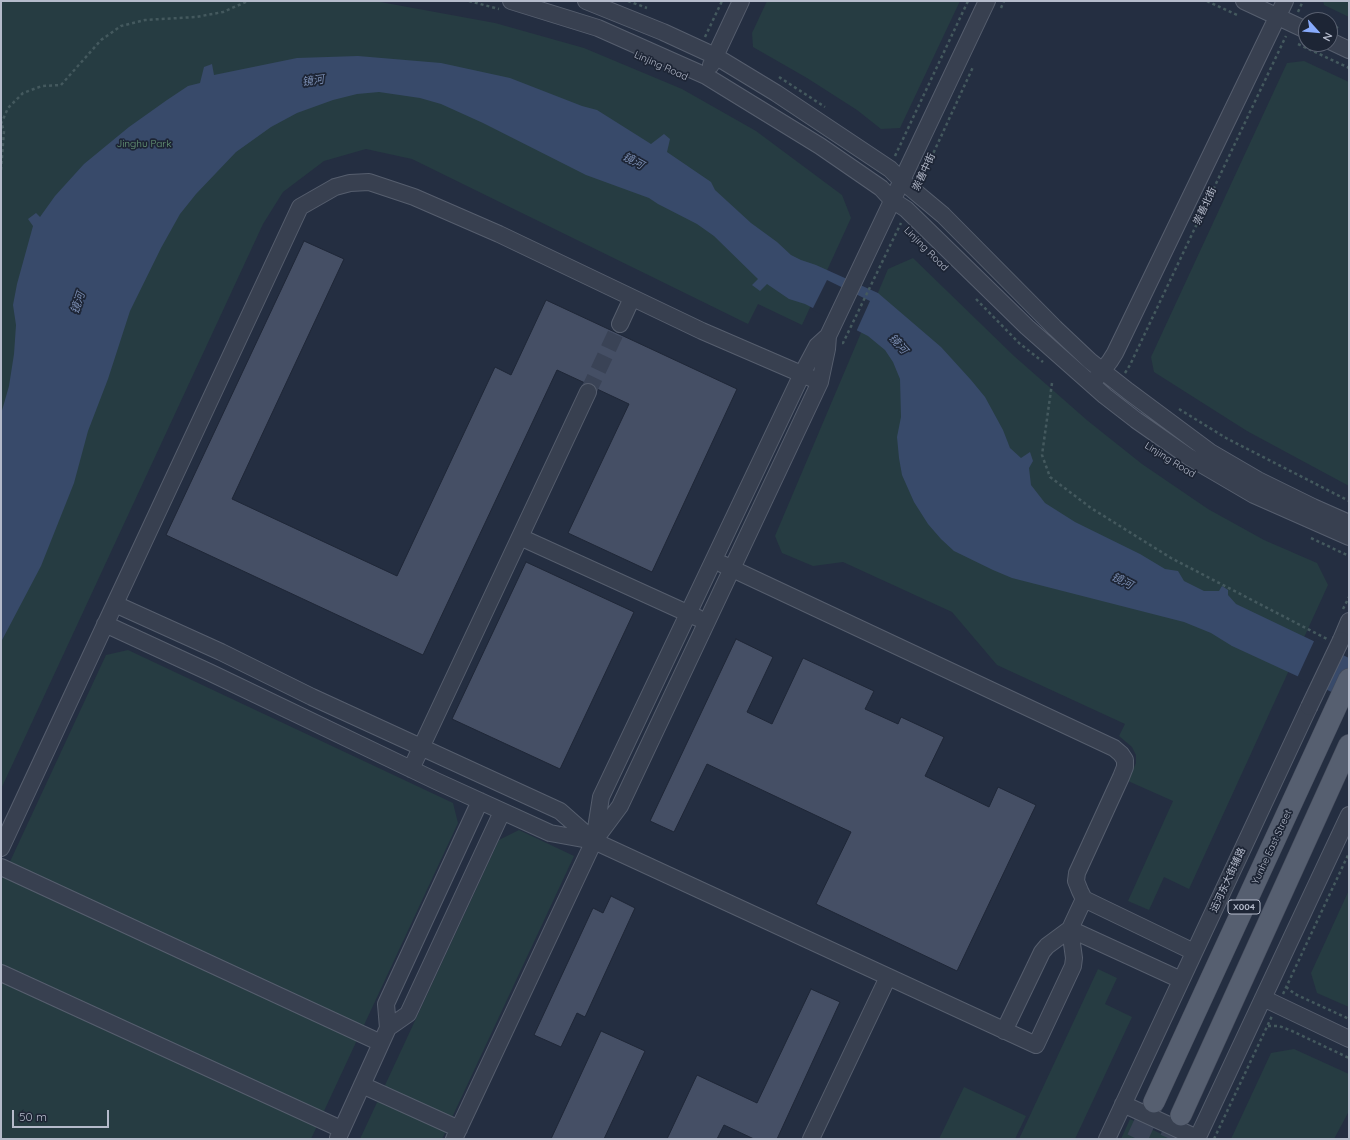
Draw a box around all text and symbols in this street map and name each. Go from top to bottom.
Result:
north arrow [1298,12,1338,52]
text: N [1320,30,1336,44]
street label: Linjing Road [632,49,690,83]
water label: 镜河 [301,73,325,89]
park label: Jinghu Park [116,138,172,150]
water label: 镜河 [620,150,646,172]
street label: 崇善中街 [910,151,938,193]
street label: 崇善北街 [1191,185,1219,227]
street label: Linjing Road [901,224,951,274]
water label: 镜河 [68,290,88,316]
water label: 镜河 [886,331,910,357]
street label: Linjing Road [1142,440,1198,480]
water label: 镜河 [1109,570,1135,592]
street label: Yunhe East Street [1249,808,1295,886]
street label: 运河东大街辅路 [1208,846,1248,914]
road number: X004 [1228,900,1260,914]
scale bar [14,1102,111,1128]
text: 50 m [19,1109,47,1124]

